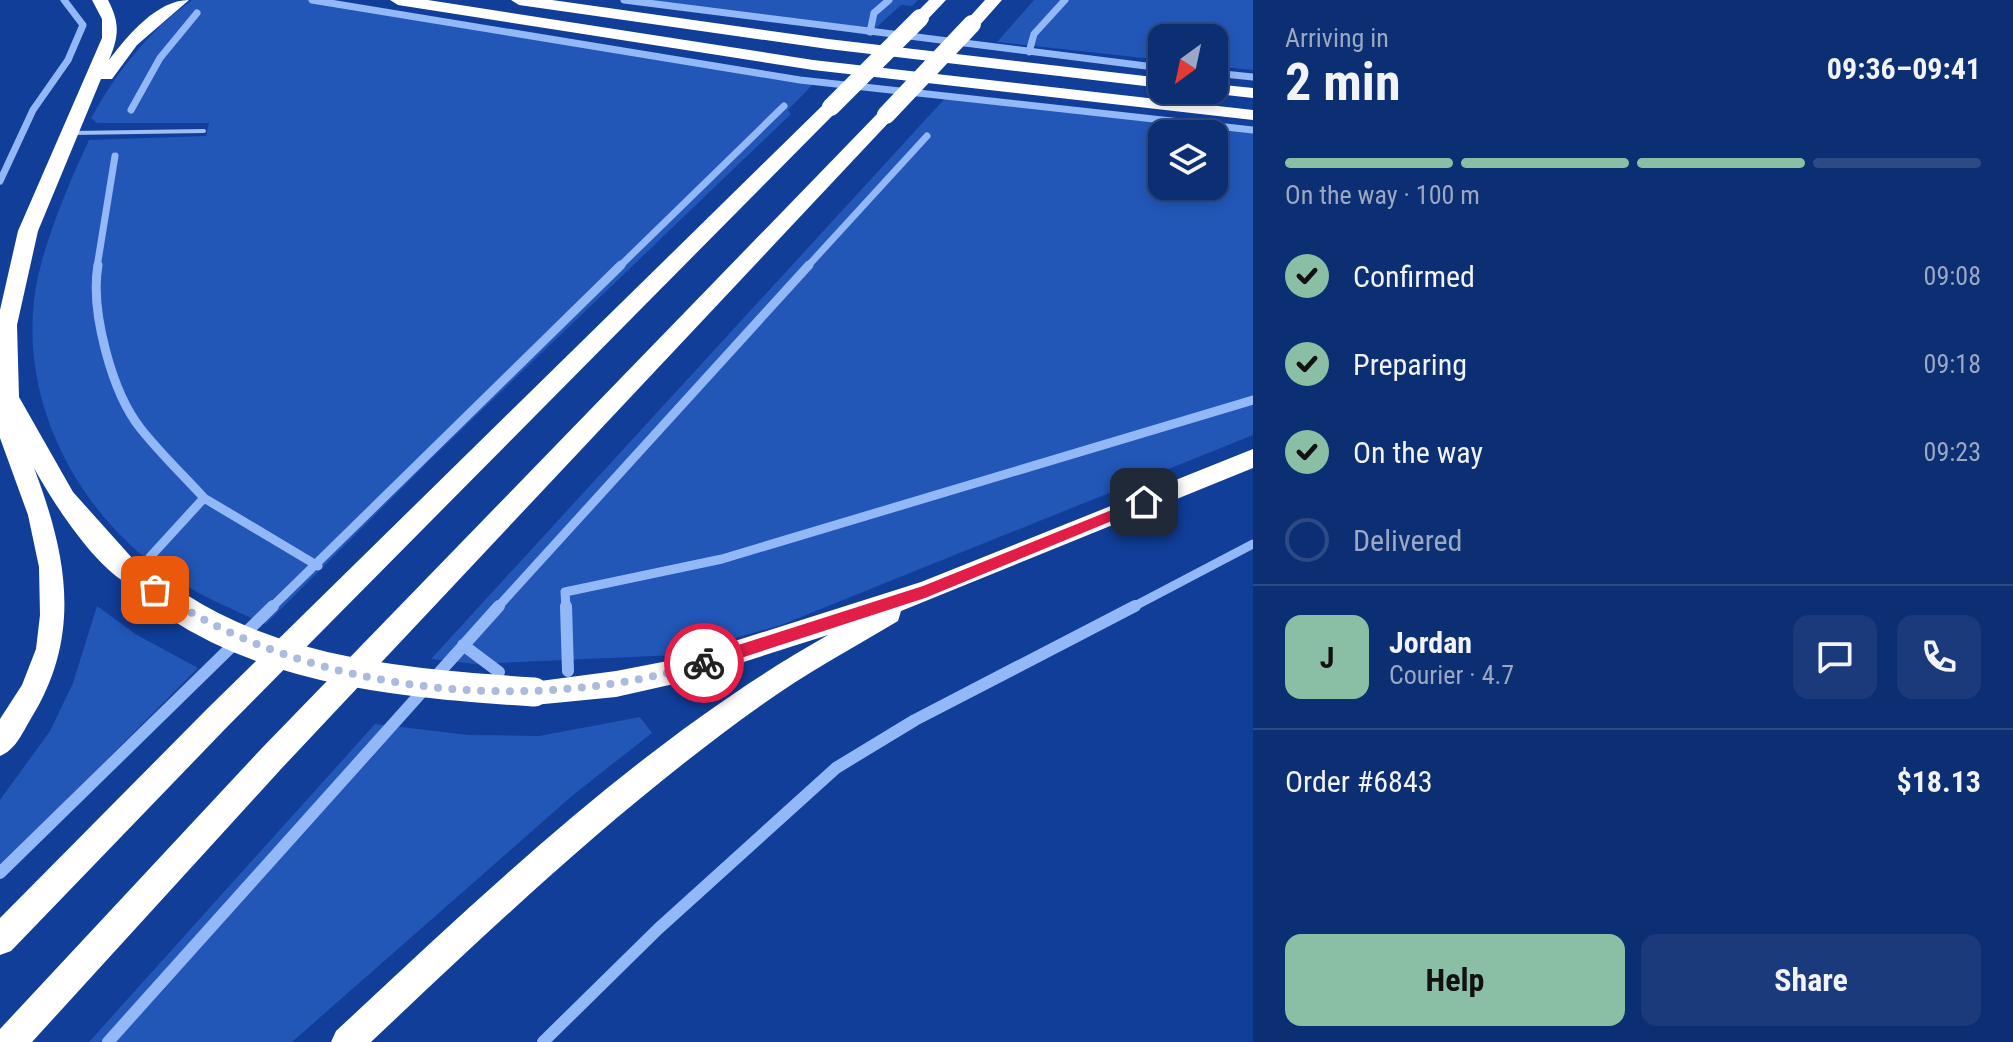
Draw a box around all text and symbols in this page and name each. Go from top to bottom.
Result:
text: Arriving in [1285,23,1389,53]
north arrow [1148,24,1228,104]
map controls [1148,24,1228,200]
text: 09:36–09:41 [1827,51,1981,86]
text: 2 min [1285,52,1401,113]
button: layers [1148,120,1228,200]
text: On the way · 100 m [1285,180,1480,210]
icon: check [1285,254,1329,298]
text: Confirmed [1353,259,1475,294]
text: 09:08 [1924,261,1981,291]
icon: check [1285,342,1329,386]
text: Preparing [1353,347,1467,382]
text: 09:18 [1924,349,1981,379]
icon: check [1285,430,1329,474]
text: On the way [1353,435,1483,470]
text: 09:23 [1924,437,1981,467]
pin [1110,468,1178,536]
icon: home [1122,480,1166,524]
text: Delivered [1353,523,1462,558]
pin [121,556,189,624]
icon: bag [133,568,177,612]
button: chat [1793,615,1877,699]
button: phone [1897,615,1981,699]
courier [664,623,744,703]
text: Jordan [1389,625,1472,660]
text: J [1320,640,1334,675]
icon: bike [682,641,726,685]
text: Courier · 4.7 [1389,660,1514,690]
text: Order #6843 [1285,764,1433,799]
text: $18.13 [1896,764,1981,799]
button: Help [1285,934,1625,1026]
button: Share [1641,934,1981,1026]

